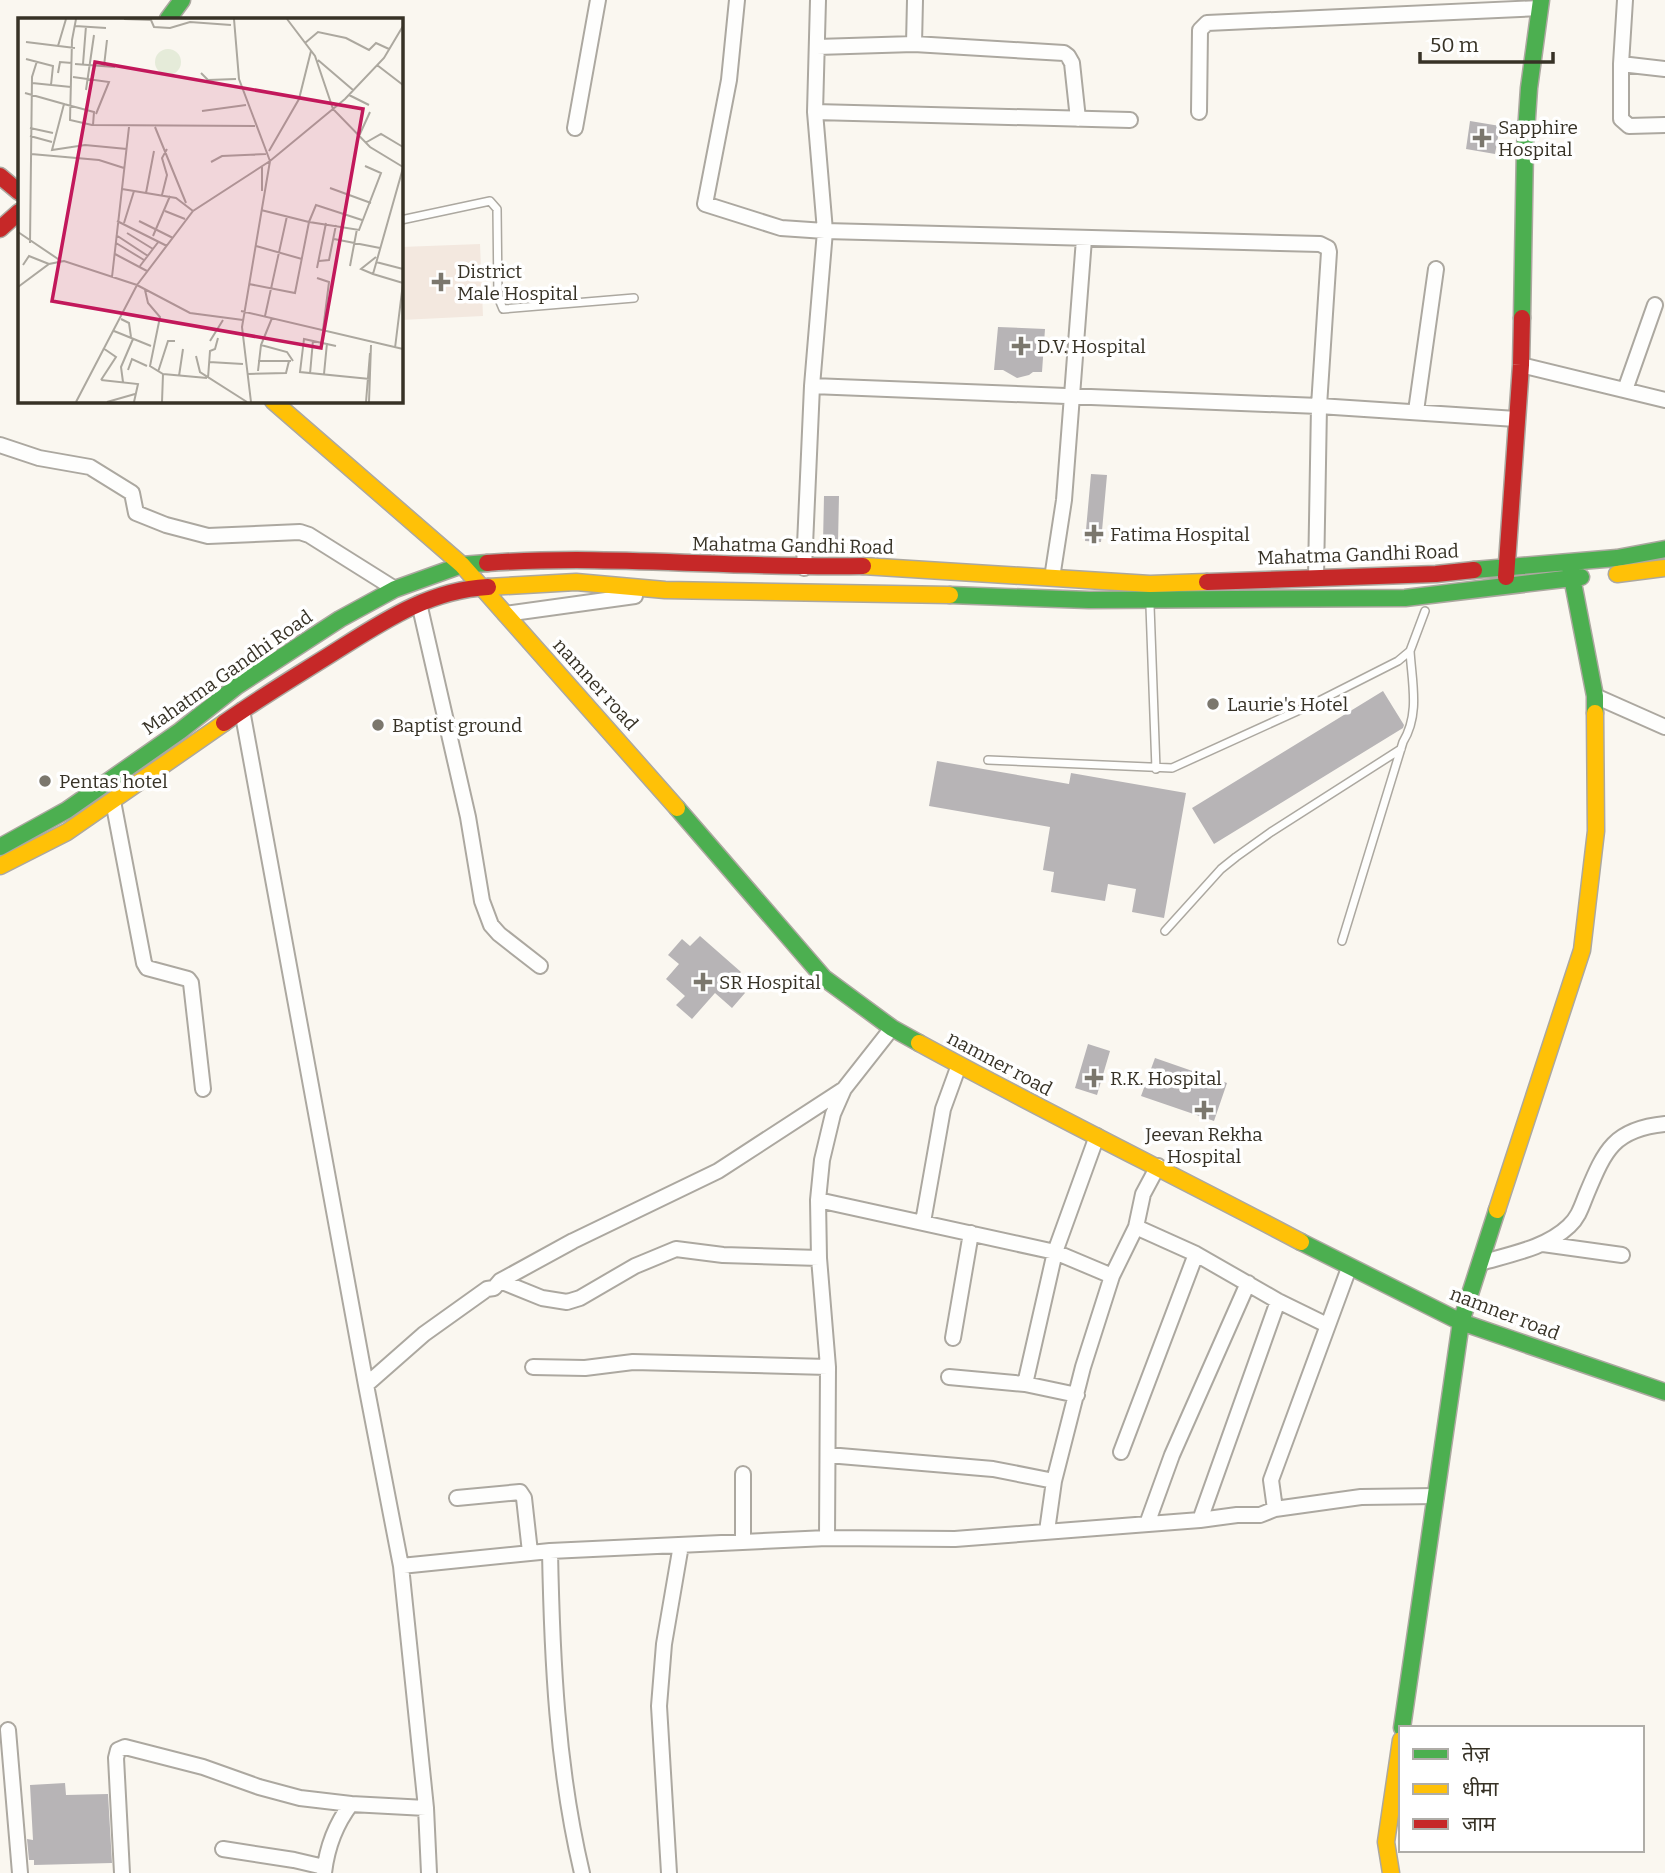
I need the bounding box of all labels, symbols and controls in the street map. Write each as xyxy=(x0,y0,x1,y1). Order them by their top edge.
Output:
inset map xyxy=(18,18,402,402)
scale bar xyxy=(1420,21,1553,65)
text: 50 m xyxy=(1430,32,1479,58)
place label: Sapphire Hospital xyxy=(1498,116,1578,161)
marker: Sapphire Hospital xyxy=(1472,128,1492,148)
place label: District Male Hospital xyxy=(457,260,578,305)
marker: District Male Hospital xyxy=(431,272,451,292)
place label: D.V. Hospital xyxy=(1037,335,1146,358)
marker: D.V. Hospital xyxy=(1011,336,1031,356)
place label: Fatima Hospital xyxy=(1110,523,1250,546)
marker: Fatima Hospital xyxy=(1084,524,1104,544)
street label: Mahatma Gandhi Road xyxy=(692,532,894,559)
street label: Mahatma Gandhi Road xyxy=(1257,539,1459,570)
street label: Mahatma Gandhi Road xyxy=(138,605,317,740)
street label: namner road xyxy=(548,634,643,735)
place label: Laurie's Hotel xyxy=(1227,693,1348,716)
marker: Laurie's Hotel xyxy=(1205,696,1221,712)
place label: Baptist ground xyxy=(392,714,522,737)
marker: Baptist ground xyxy=(370,717,386,733)
place label: Pentas hotel xyxy=(59,770,168,793)
marker: Pentas hotel xyxy=(37,773,53,789)
place label: SR Hospital xyxy=(719,971,821,994)
marker: SR Hospital xyxy=(693,972,713,992)
street label: namner road xyxy=(943,1026,1056,1101)
place label: R.K. Hospital xyxy=(1110,1067,1222,1090)
marker: R.K. Hospital xyxy=(1084,1068,1104,1088)
marker: Jeevan Rekha Hospital xyxy=(1194,1100,1214,1120)
place label: Jeevan Rekha Hospital xyxy=(1144,1123,1263,1168)
street label: namner road xyxy=(1447,1282,1563,1345)
legend xyxy=(1399,1726,1644,1852)
text: तेज़ xyxy=(1462,1741,1490,1767)
text: धीमा xyxy=(1462,1776,1499,1802)
text: जाम xyxy=(1462,1811,1496,1837)

